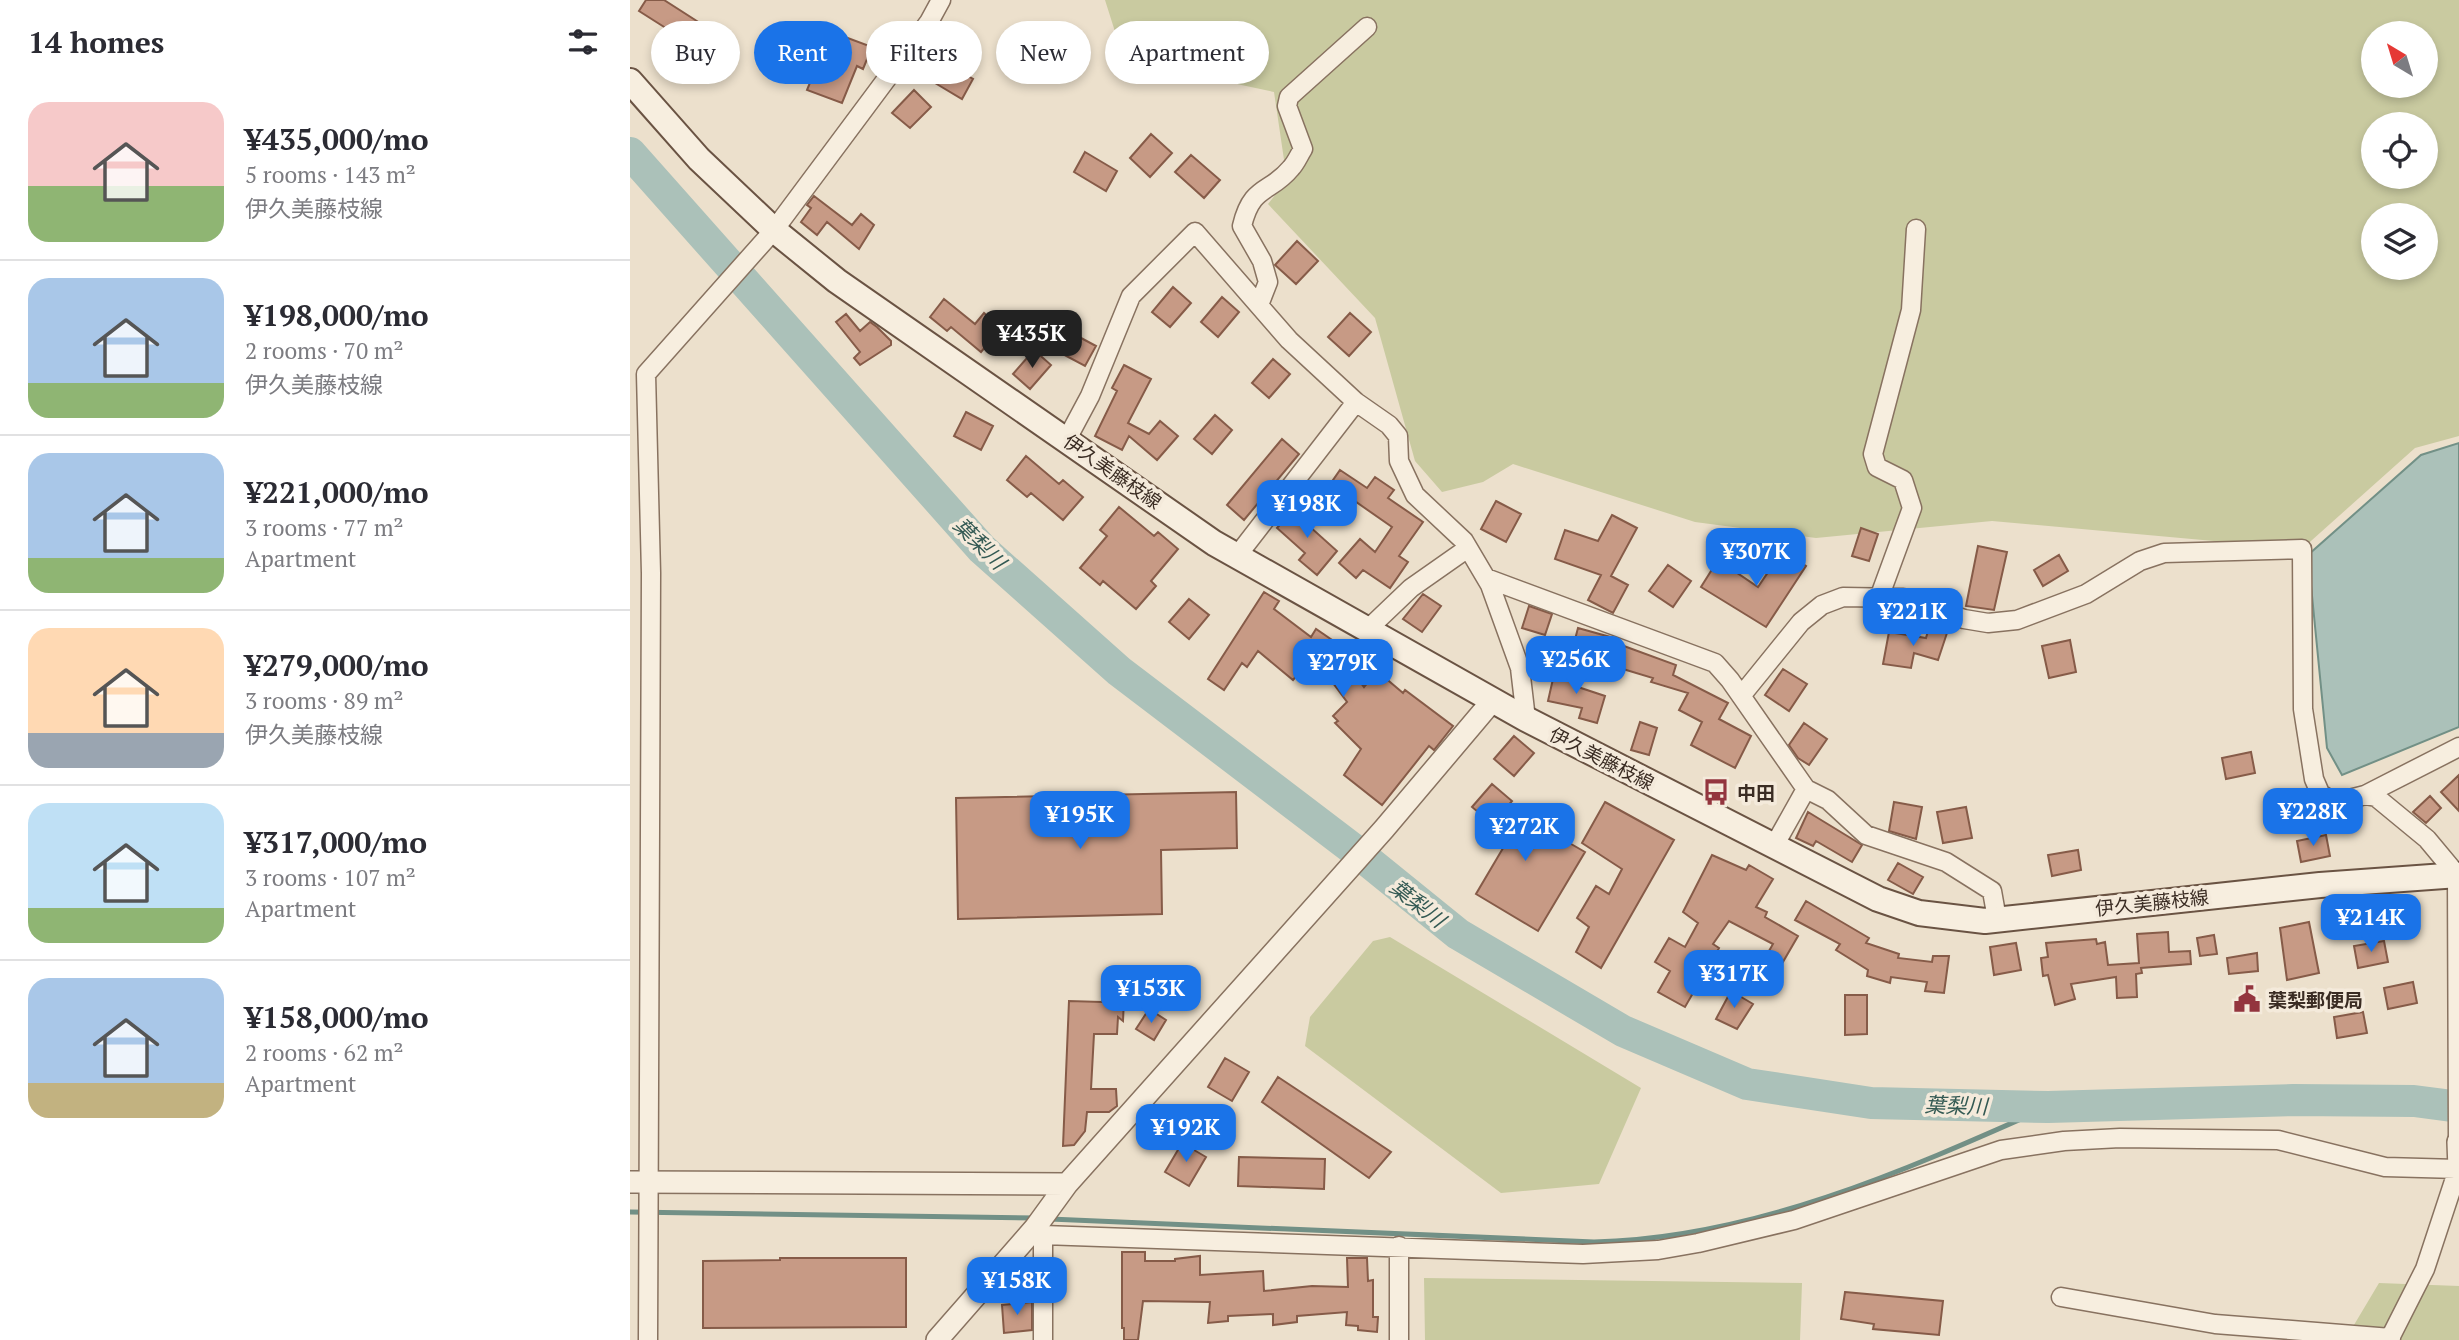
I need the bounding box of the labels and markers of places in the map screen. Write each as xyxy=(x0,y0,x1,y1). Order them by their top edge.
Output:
pin: ¥435K xyxy=(983,310,1081,370)
pin: ¥198K xyxy=(1258,480,1356,540)
pin: ¥307K xyxy=(1707,528,1805,588)
pin: ¥221K xyxy=(1864,588,1962,648)
pin: ¥256K xyxy=(1527,636,1625,696)
pin: ¥279K xyxy=(1294,640,1392,699)
bus stop icon: 中田 xyxy=(1701,777,1731,807)
place label: 中田 xyxy=(1737,780,1775,805)
pin: ¥228K xyxy=(2264,788,2362,848)
pin: ¥195K xyxy=(1031,792,1129,851)
pin: ¥272K xyxy=(1476,804,1574,863)
pin: ¥214K xyxy=(2322,894,2420,954)
pin: ¥317K xyxy=(1685,950,1783,1010)
pin: ¥153K xyxy=(1102,965,1200,1025)
public building icon: 葉梨郵便局 xyxy=(2232,984,2262,1014)
place label: 葉梨郵便局 xyxy=(2268,987,2363,1012)
pin: ¥192K xyxy=(1137,1104,1235,1164)
pin: ¥158K xyxy=(968,1258,1066,1317)

